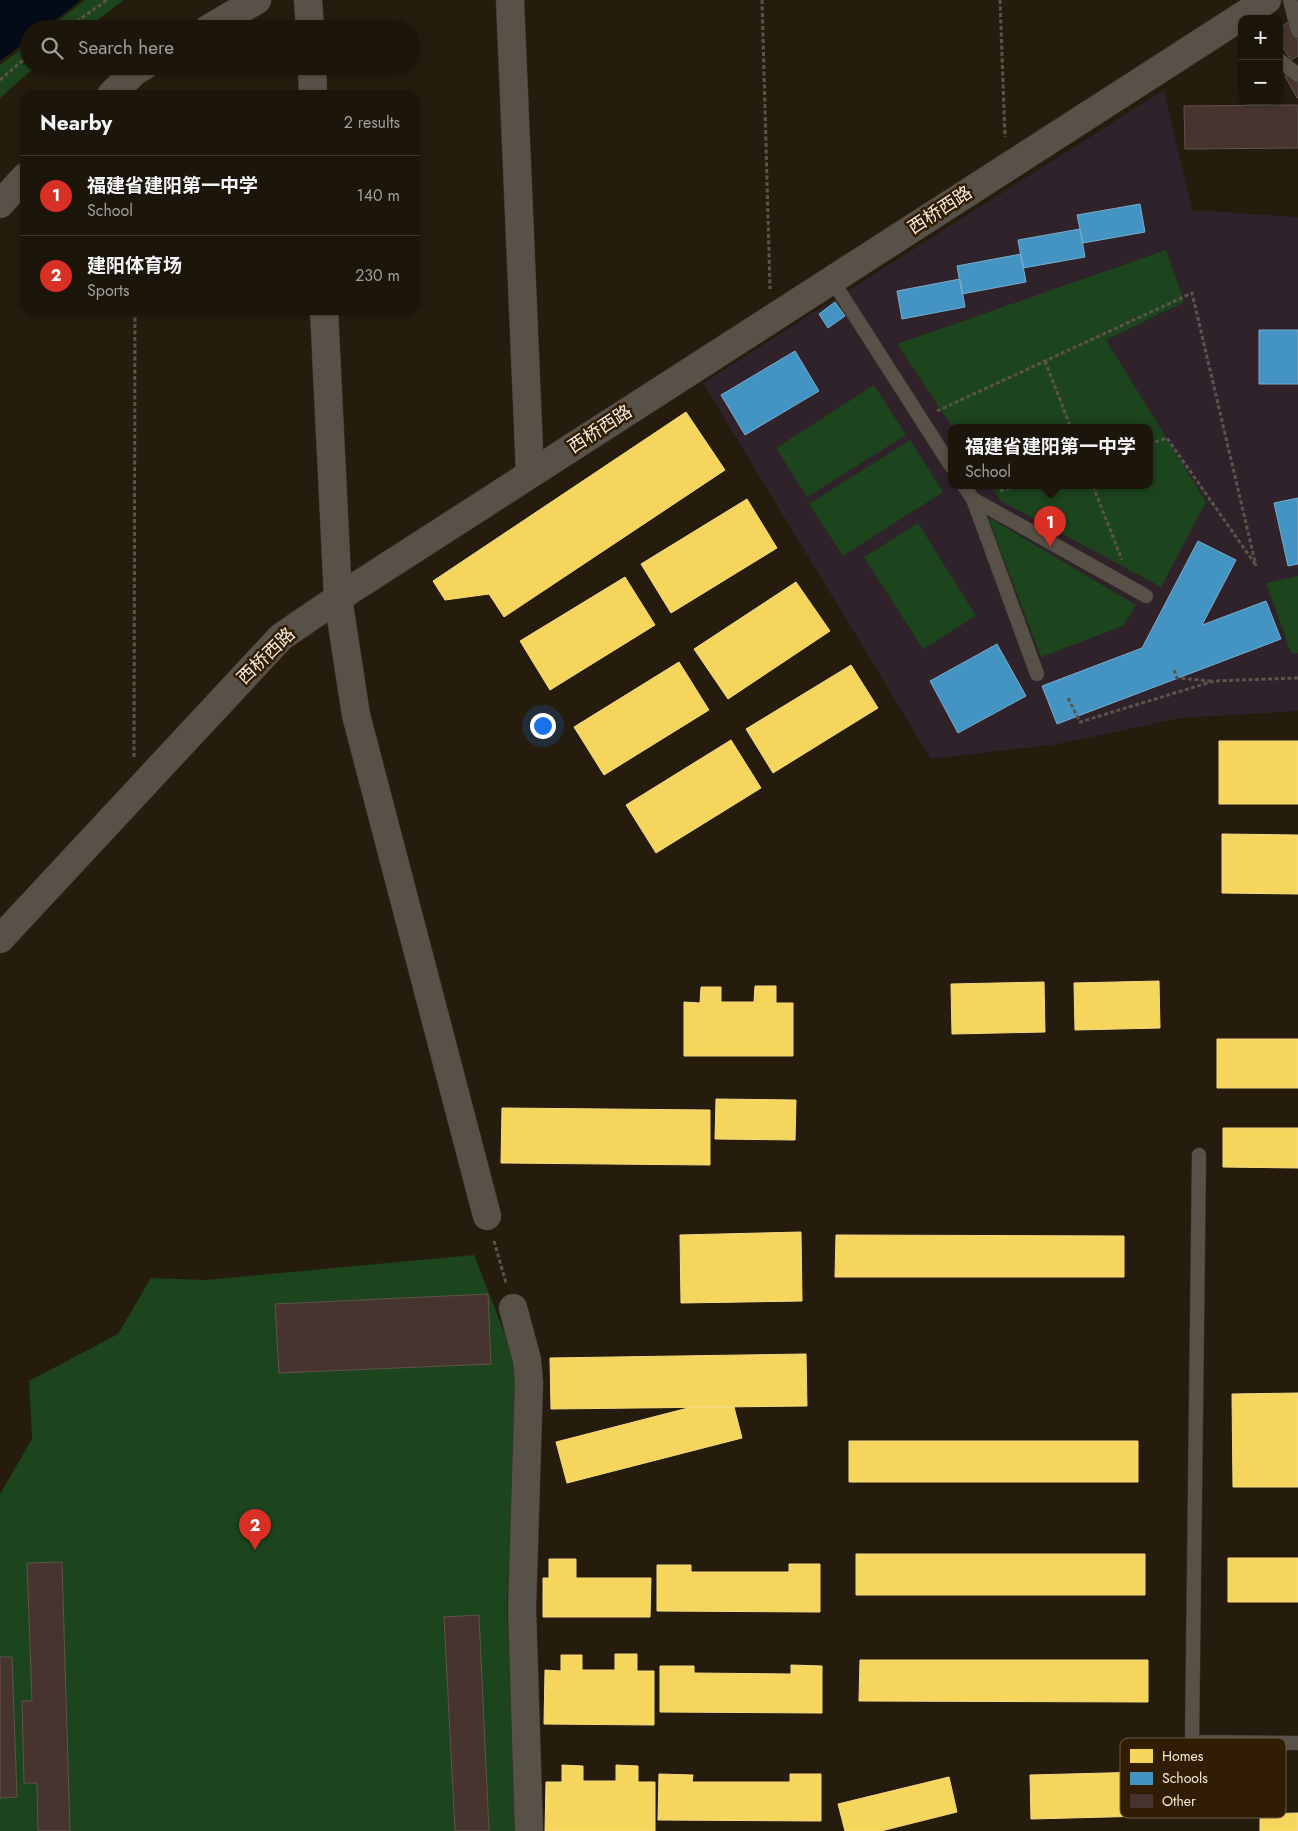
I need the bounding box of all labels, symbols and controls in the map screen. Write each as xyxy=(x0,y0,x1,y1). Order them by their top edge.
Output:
map controls xyxy=(1238,15,1283,105)
button: + xyxy=(1238,15,1283,60)
search box xyxy=(20,20,420,75)
icon: search xyxy=(38,34,66,62)
text: Search here xyxy=(78,34,174,61)
button: − xyxy=(1238,60,1283,105)
text: Nearby xyxy=(40,108,112,138)
text: 2 results xyxy=(344,111,400,134)
text: 福建省建阳第一中学 xyxy=(87,172,258,199)
street label: 西桥西路 xyxy=(903,179,977,241)
text: 1 xyxy=(52,184,60,207)
text: 140 m xyxy=(357,184,400,207)
text: School xyxy=(87,199,133,222)
text: 建阳体育场 xyxy=(87,252,182,279)
text: 2 xyxy=(51,264,61,287)
text: 230 m xyxy=(355,264,400,287)
text: Sports xyxy=(87,279,129,302)
street label: 西桥西路 xyxy=(563,398,637,460)
popup xyxy=(948,424,1153,489)
text: 福建省建阳第一中学 xyxy=(965,433,1136,460)
text: School xyxy=(965,460,1011,483)
pin: 1 xyxy=(1034,506,1066,547)
street label: 西桥西路 xyxy=(231,622,301,690)
your location xyxy=(530,713,556,739)
pin: 2 xyxy=(239,1509,271,1550)
legend xyxy=(1120,1738,1286,1818)
text: Homes xyxy=(1162,1746,1204,1766)
text: Schools xyxy=(1162,1768,1208,1788)
text: Other xyxy=(1162,1791,1196,1811)

